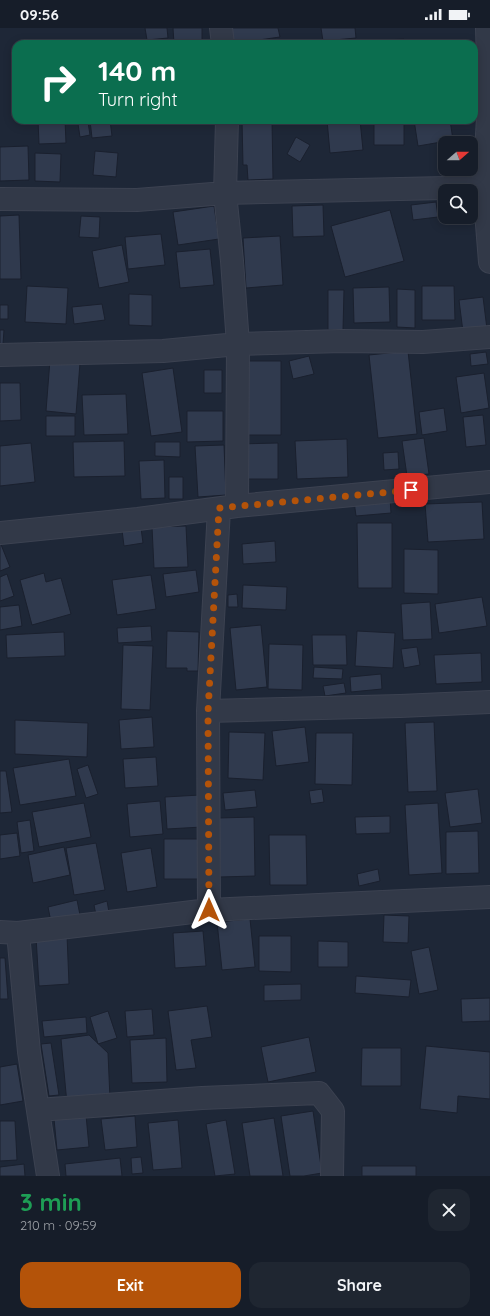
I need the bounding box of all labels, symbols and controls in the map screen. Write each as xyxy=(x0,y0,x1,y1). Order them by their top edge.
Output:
text: 09:56 xyxy=(20,5,59,24)
text: 140 m xyxy=(98,53,176,88)
icon: right xyxy=(32,56,84,108)
text: Turn right xyxy=(98,88,178,111)
north arrow xyxy=(438,136,478,176)
map controls xyxy=(438,136,478,224)
button: search xyxy=(438,184,478,224)
pin xyxy=(394,473,428,507)
icon: arrive xyxy=(400,479,422,501)
position arrow xyxy=(188,889,230,931)
text: 3 min xyxy=(20,1187,82,1217)
button: close xyxy=(428,1189,470,1231)
text: 210 m · 09:59 xyxy=(20,1217,97,1233)
button: Exit xyxy=(20,1262,241,1308)
button: Share xyxy=(249,1262,470,1308)

